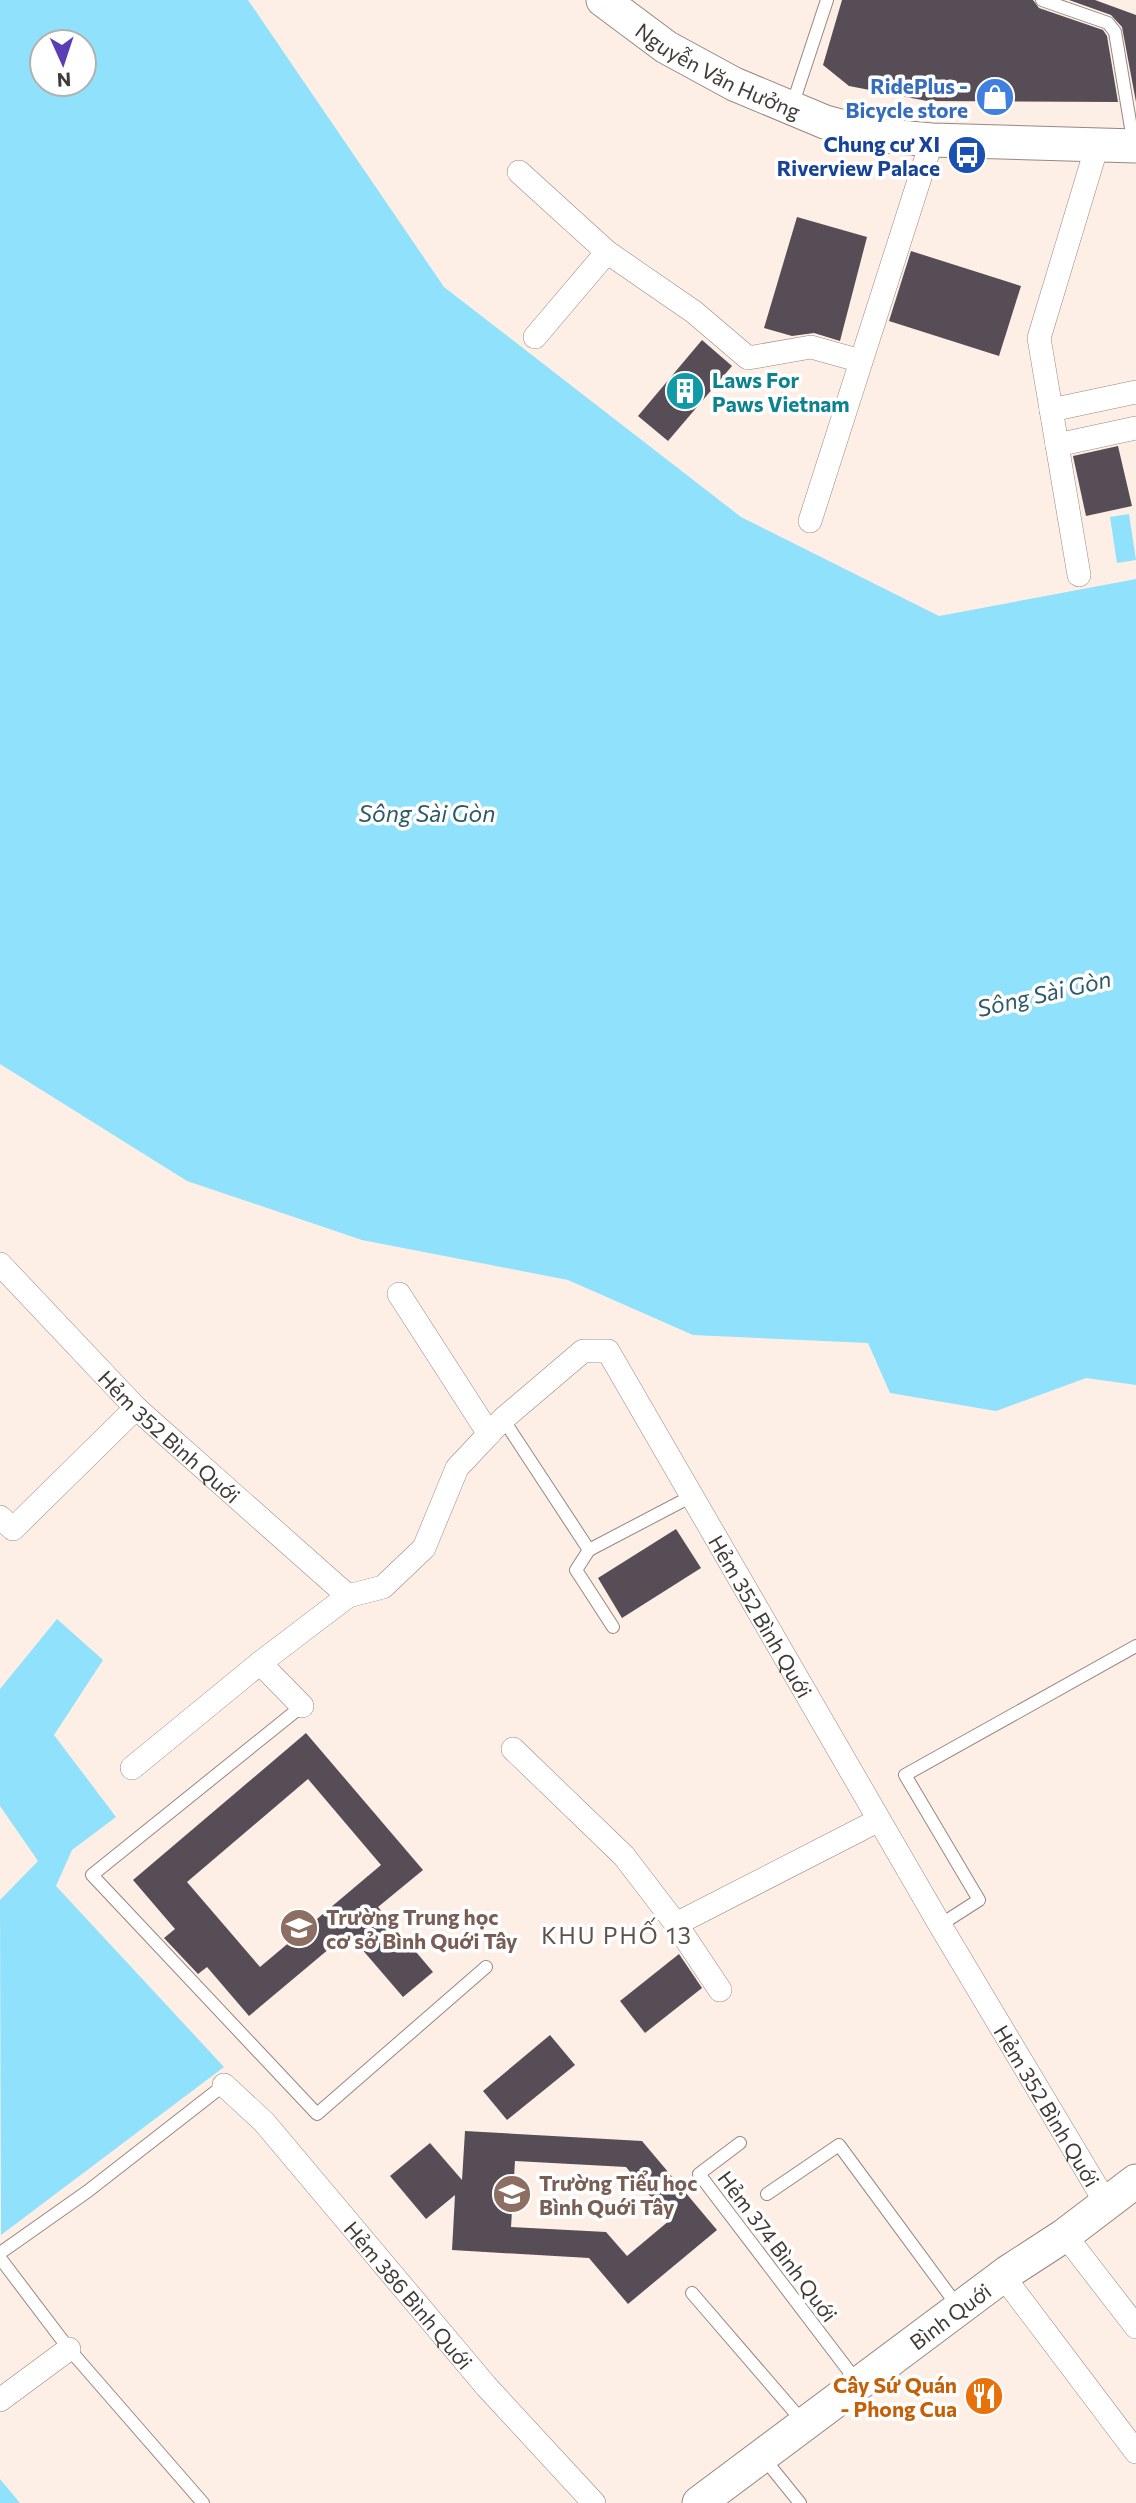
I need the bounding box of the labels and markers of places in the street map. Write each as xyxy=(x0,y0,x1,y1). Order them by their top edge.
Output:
place label: RidePlus - Bicycle store xyxy=(846,73,968,122)
shop icon: RidePlus - Bicycle store xyxy=(974,76,1016,118)
place label: Chung cư XI Riverview Palace xyxy=(777,131,940,180)
bus stop icon: Chung cư XI Riverview Palace xyxy=(946,134,988,176)
place label: Laws For Paws Vietnam xyxy=(712,367,850,416)
building icon: Laws For Paws Vietnam xyxy=(664,370,706,412)
place label: Trường Trung học cơ sở Bình Quới Tây xyxy=(326,1904,518,1953)
school or university icon: Trường Trung học cơ sở Bình Quới Tây xyxy=(278,1907,320,1949)
place label: Trường Tiểu học Bình Quới Tây xyxy=(539,2170,697,2219)
school or university icon: Trường Tiểu học Bình Quới Tây xyxy=(491,2173,533,2215)
place label: Cây Sứ Quán - Phong Cua xyxy=(833,2372,957,2421)
restaurant icon: Cây Sứ Quán - Phong Cua xyxy=(963,2375,1005,2417)

